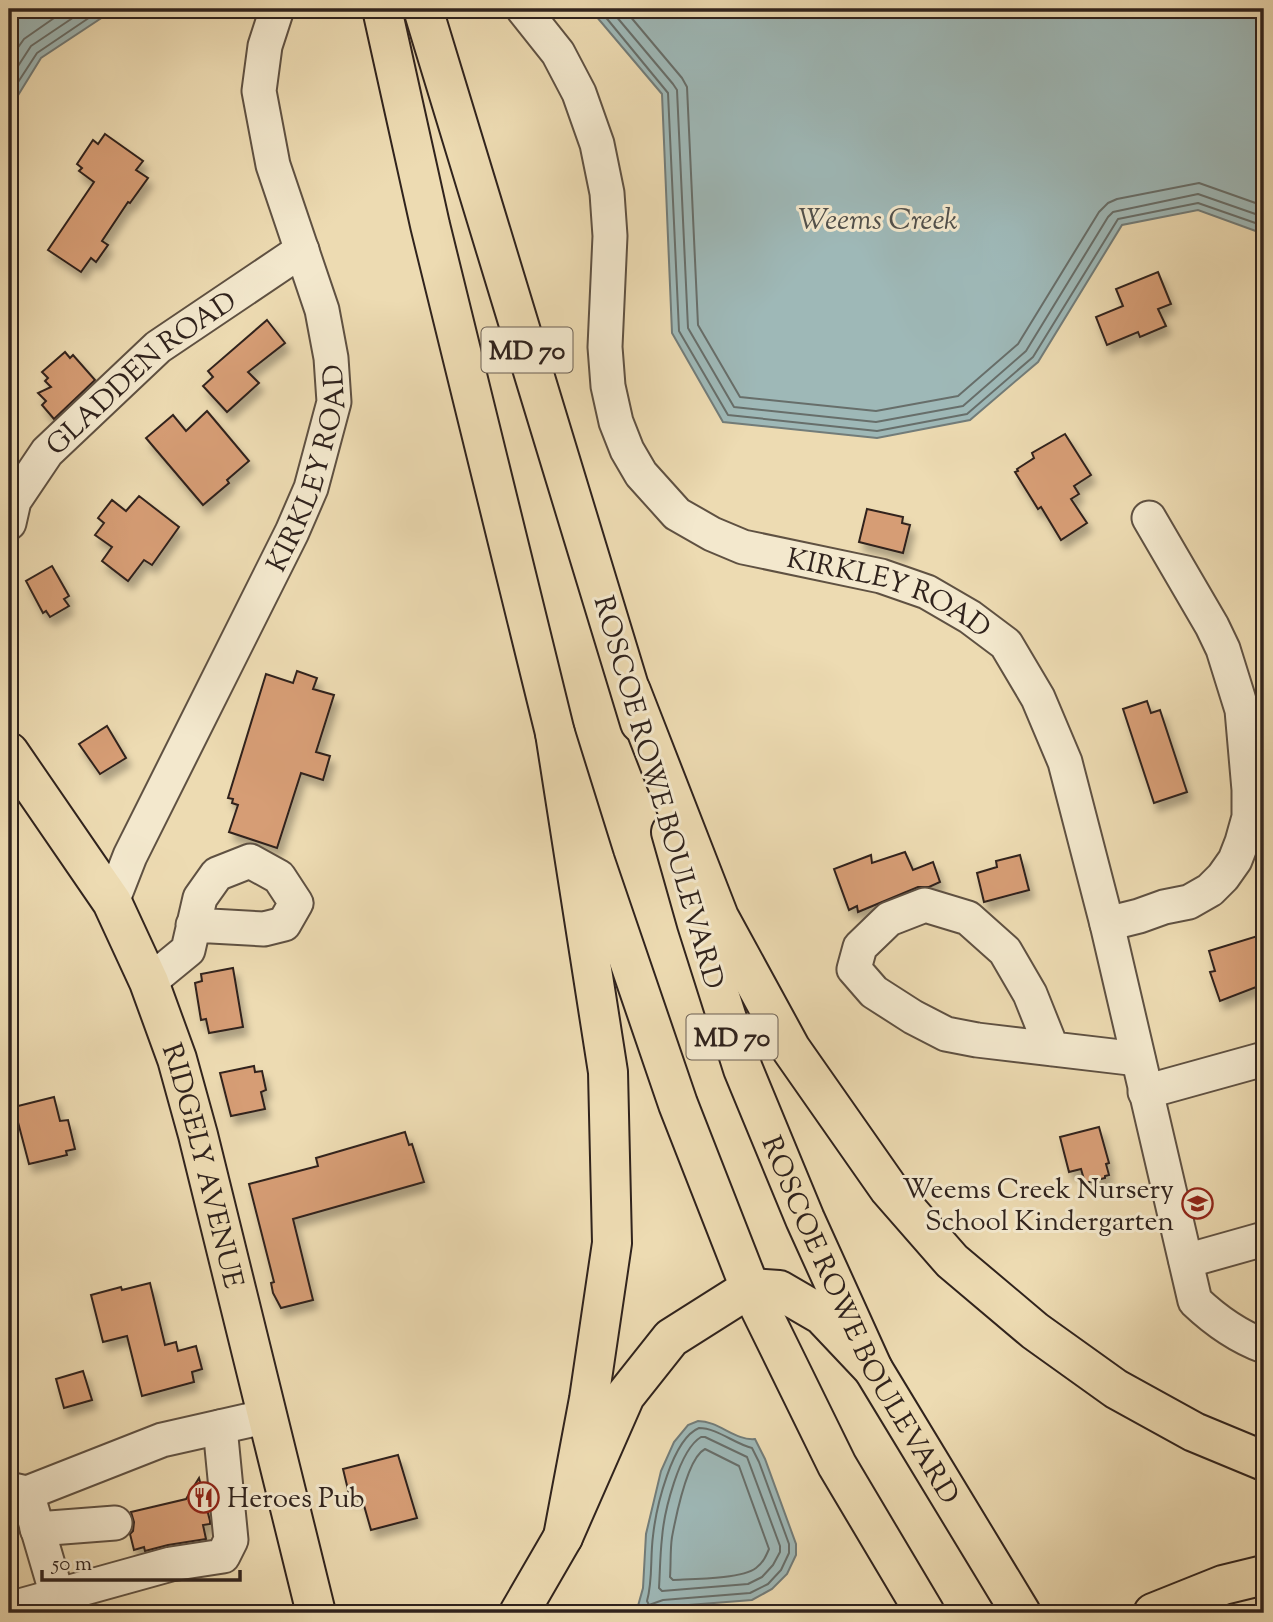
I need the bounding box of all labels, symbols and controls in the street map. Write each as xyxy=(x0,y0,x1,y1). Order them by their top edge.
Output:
water label: Weems Creek xyxy=(798,200,958,243)
street label: GLADDEN ROAD xyxy=(38,283,246,466)
road number: MD 70 xyxy=(482,328,572,372)
street label: KIRKLEY ROAD xyxy=(258,363,357,580)
street label: KIRKLEY ROAD xyxy=(783,540,998,649)
street label: ROSCOE ROWE BOULEVARD xyxy=(582,591,733,994)
road number: MD 70 xyxy=(686,1014,778,1060)
street label: RIDGELY AVENUE xyxy=(150,1038,252,1293)
street label: ROSCOE ROWE BOULEVARD xyxy=(750,1130,967,1513)
place label: Weems Creek Nursery School Kindergarten xyxy=(902,1171,1174,1243)
school or university icon: Weems Creek Nursery School Kindergarten xyxy=(1180,1187,1214,1221)
restaurant icon: Heroes Pub xyxy=(187,1480,221,1514)
place label: Heroes Pub xyxy=(227,1480,365,1520)
scale bar xyxy=(42,1538,240,1582)
text: 50 m xyxy=(51,1550,92,1580)

